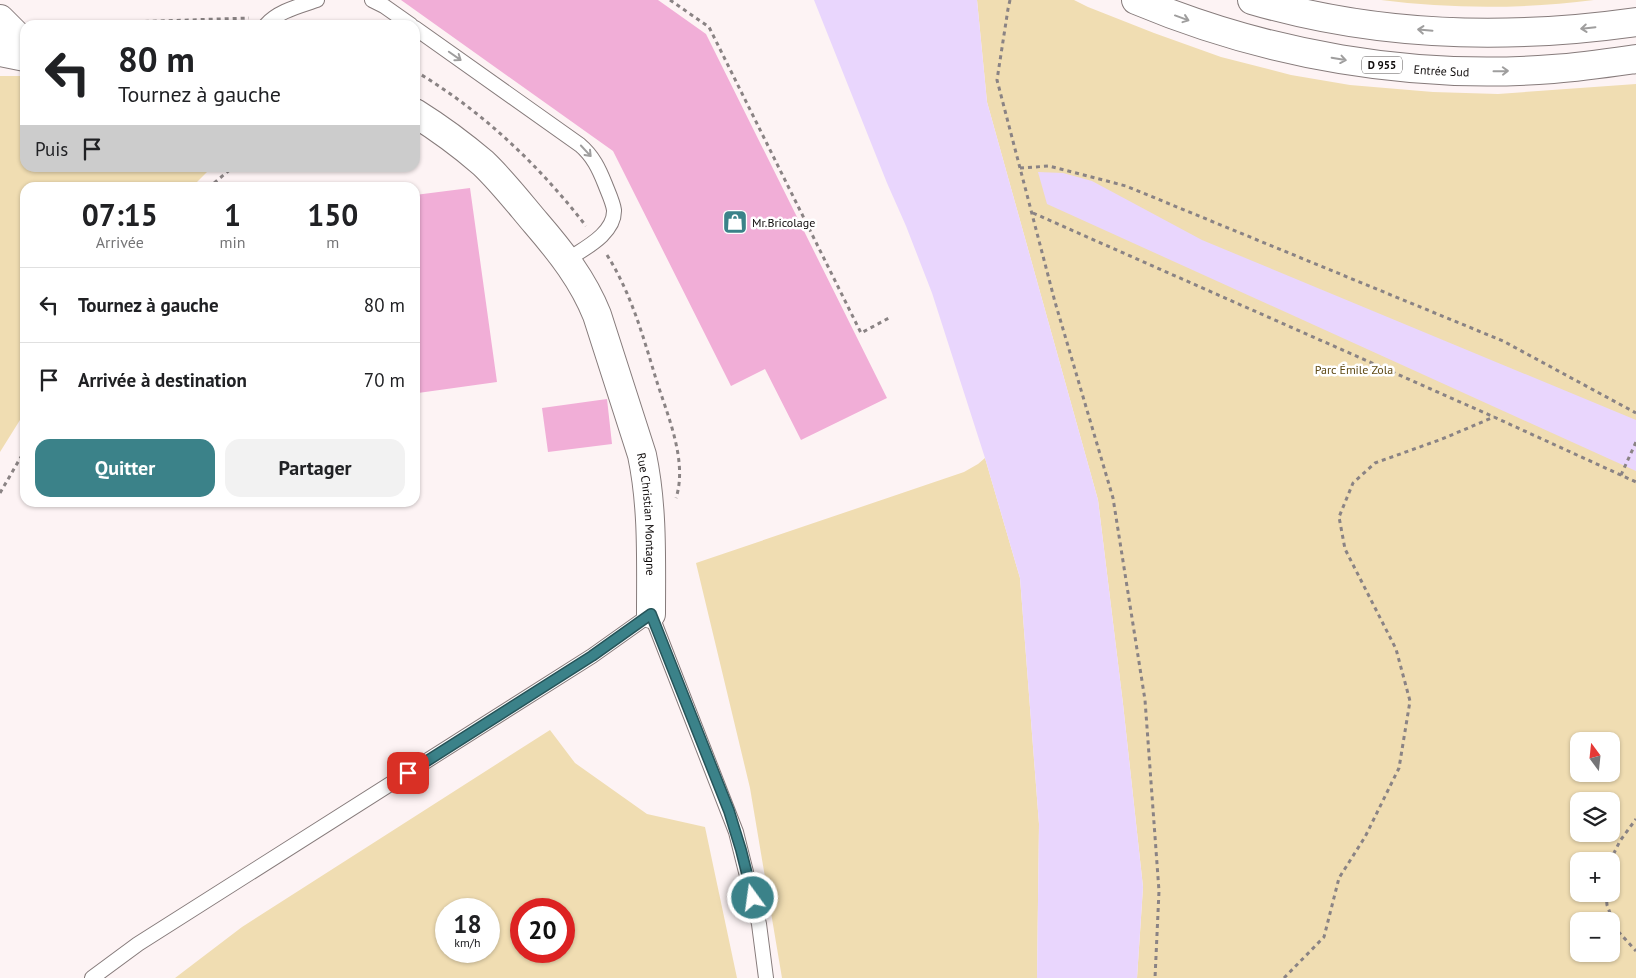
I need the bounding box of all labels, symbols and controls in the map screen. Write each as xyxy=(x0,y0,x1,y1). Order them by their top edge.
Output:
one-way arrow xyxy=(1174,14,1189,23)
one-way arrow xyxy=(1580,23,1596,33)
one-way arrow xyxy=(1418,26,1434,35)
text: 80 m xyxy=(118,36,195,82)
icon: left xyxy=(35,40,100,105)
one-way arrow xyxy=(448,51,462,61)
one-way arrow xyxy=(1330,54,1346,64)
road number: D 955 xyxy=(1362,56,1402,74)
street label: Entrée Sud xyxy=(1413,61,1470,79)
one-way arrow xyxy=(1492,66,1508,76)
text: Tournez à gauche xyxy=(118,80,281,108)
icon: arrive xyxy=(78,135,106,163)
text: Puis xyxy=(35,137,68,161)
one-way arrow xyxy=(580,145,592,158)
text: 07:15 xyxy=(82,195,158,234)
text: 1 xyxy=(224,195,241,234)
text: 150 xyxy=(307,195,358,234)
shop icon: Mr.Bricolage xyxy=(722,209,748,235)
place label: Mr.Bricolage xyxy=(752,215,815,230)
text: Arrivée xyxy=(96,232,144,252)
text: min xyxy=(220,232,246,252)
text: m xyxy=(326,232,339,252)
icon: left xyxy=(35,291,63,319)
text: Tournez à gauche xyxy=(78,293,219,317)
text: 80 m xyxy=(364,293,405,317)
park label: Parc Émile Zola xyxy=(1315,362,1393,377)
icon: arrive xyxy=(35,366,63,394)
text: Arrivée à destination xyxy=(78,368,247,392)
text: 70 m xyxy=(364,368,405,392)
button: Quitter xyxy=(35,439,215,497)
button: Partager xyxy=(225,439,405,497)
street label: Rue Christian Montagne xyxy=(634,451,659,576)
north arrow xyxy=(1570,732,1620,782)
map controls xyxy=(1570,732,1620,962)
pin xyxy=(387,752,429,794)
icon: arrive xyxy=(394,759,422,787)
button: layers xyxy=(1570,792,1620,842)
button: + xyxy=(1570,852,1620,902)
position arrow xyxy=(726,871,778,923)
speed limit sign: 20 xyxy=(510,898,575,963)
text: 18 xyxy=(453,908,482,940)
button: − xyxy=(1570,912,1620,962)
text: km/h xyxy=(454,935,481,950)

